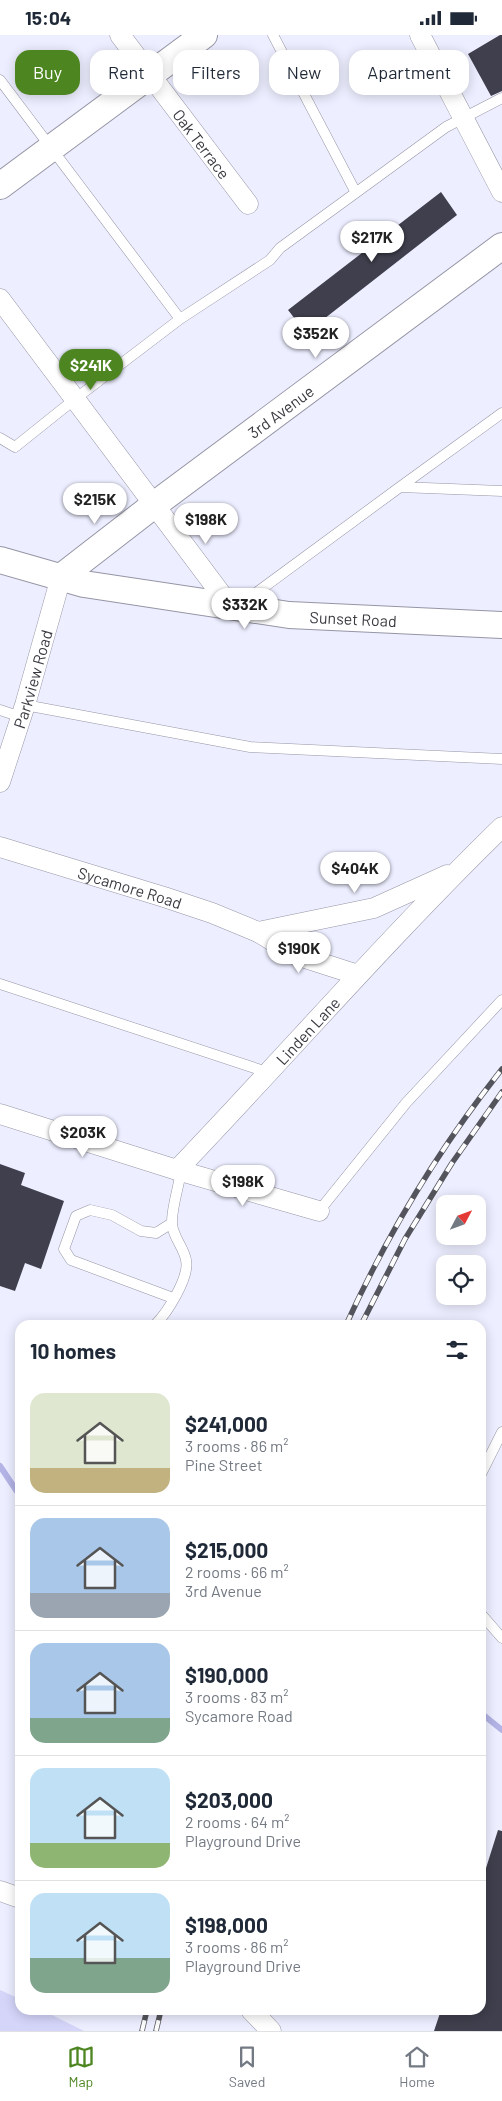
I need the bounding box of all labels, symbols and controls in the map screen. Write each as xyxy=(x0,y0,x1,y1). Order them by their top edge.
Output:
text: 15:04 xyxy=(25,6,71,29)
chip: Buy xyxy=(15,50,80,95)
chip: Rent xyxy=(90,50,163,95)
chip: Filters xyxy=(173,50,259,95)
chip: New xyxy=(269,50,339,95)
chip: Apartment xyxy=(349,50,469,95)
street label: Oak Terrace xyxy=(170,105,235,182)
pin: $217K xyxy=(337,221,407,263)
text: $217K xyxy=(351,227,393,246)
pin: $352K xyxy=(281,317,351,359)
text: $352K xyxy=(293,323,339,342)
pin: $241K xyxy=(56,349,126,391)
text: $241K xyxy=(70,355,112,374)
street label: 3rd Avenue xyxy=(244,380,317,442)
pin: $215K xyxy=(60,483,130,525)
text: $215K xyxy=(74,489,116,508)
pin: $198K xyxy=(171,503,241,545)
text: $198K xyxy=(185,509,227,528)
pin: $332K xyxy=(210,587,280,630)
text: $332K xyxy=(222,594,268,613)
street label: Sunset Road xyxy=(309,606,397,630)
street label: Parkview Road xyxy=(9,627,55,731)
pin: $404K xyxy=(320,851,390,894)
text: $404K xyxy=(331,858,379,877)
street label: Sycamore Road xyxy=(76,862,184,912)
pin: $190K xyxy=(264,931,334,974)
text: $190K xyxy=(278,938,320,957)
street label: Linden Lane xyxy=(271,993,343,1068)
pin: $203K xyxy=(48,1115,118,1158)
text: $203K xyxy=(60,1122,106,1141)
pin: $198K xyxy=(208,1165,278,1207)
text: $198K xyxy=(222,1171,264,1190)
north arrow xyxy=(436,1195,486,1245)
map controls xyxy=(436,1195,486,1305)
button: locate xyxy=(436,1255,486,1305)
icon: filters xyxy=(443,1336,471,1364)
text: 10 homes xyxy=(30,1338,116,1363)
text: $241,000 xyxy=(185,1411,268,1436)
icon: home xyxy=(70,1413,130,1473)
text: 3 rooms · 86 m² xyxy=(185,1436,289,1455)
text: Pine Street xyxy=(185,1455,262,1474)
text: $215,000 xyxy=(185,1537,268,1562)
icon: home xyxy=(70,1538,130,1598)
text: 2 rooms · 66 m² xyxy=(185,1562,289,1581)
text: 3rd Avenue xyxy=(185,1581,262,1600)
text: $190,000 xyxy=(185,1662,269,1687)
icon: home xyxy=(70,1663,130,1723)
text: 3 rooms · 83 m² xyxy=(185,1687,289,1706)
text: Sycamore Road xyxy=(185,1706,293,1725)
text: $203,000 xyxy=(185,1787,273,1812)
icon: home xyxy=(70,1788,130,1848)
text: 2 rooms · 64 m² xyxy=(185,1812,289,1831)
text: Playground Drive xyxy=(185,1831,301,1850)
text: $198,000 xyxy=(185,1912,268,1937)
icon: home xyxy=(70,1913,130,1973)
text: 3 rooms · 86 m² xyxy=(185,1937,289,1956)
text: Playground Drive xyxy=(185,1956,301,1975)
tab: Map xyxy=(67,2043,95,2090)
tab: Saved xyxy=(229,2043,265,2090)
tab: Home xyxy=(399,2043,435,2090)

